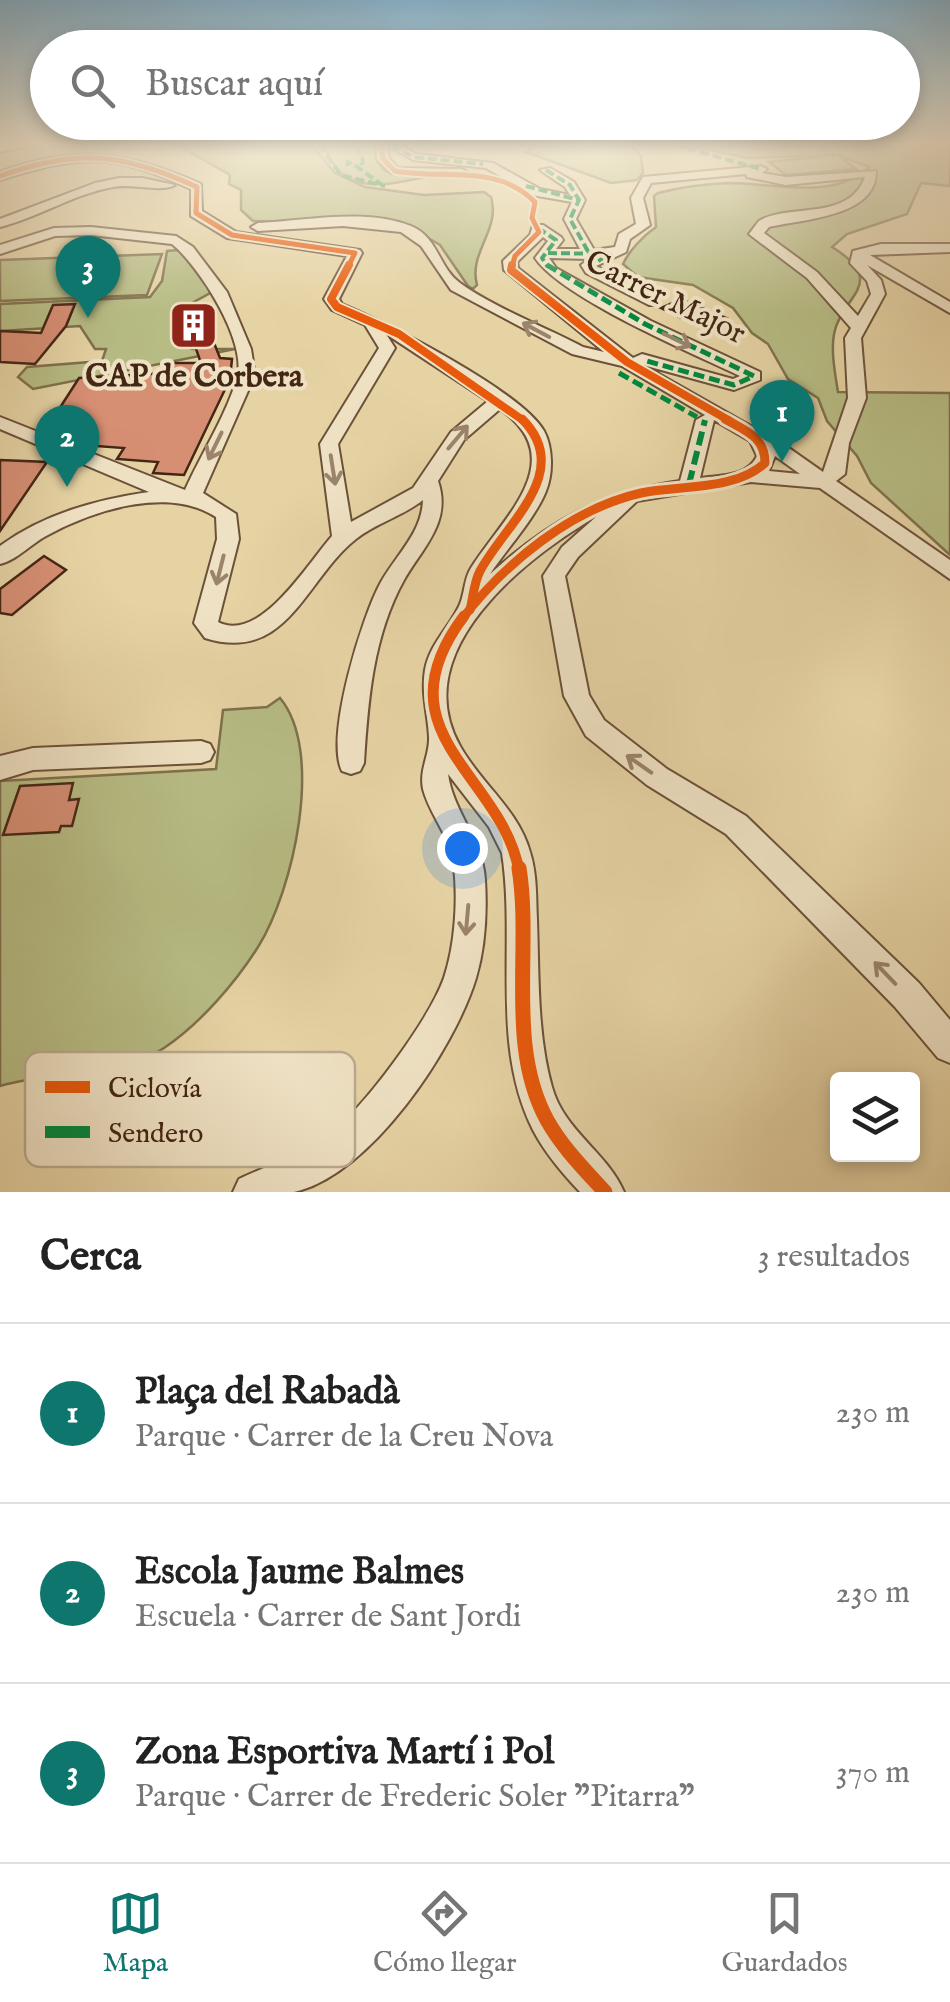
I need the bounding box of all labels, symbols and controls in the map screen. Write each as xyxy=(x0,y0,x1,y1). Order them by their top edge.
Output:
search box xyxy=(30,30,920,140)
icon: search xyxy=(65,58,120,113)
text: Buscar aquí xyxy=(145,61,323,109)
pin: 3 xyxy=(56,236,120,318)
street label: Carrer Major xyxy=(578,242,752,355)
building icon: CAP de Corbera xyxy=(168,299,220,351)
one-way arrow xyxy=(521,320,551,339)
one-way arrow xyxy=(661,331,691,350)
place label: CAP de Corbera xyxy=(85,357,304,398)
pin: 1 xyxy=(750,380,814,462)
pin: 2 xyxy=(34,404,100,487)
one-way arrow xyxy=(447,425,469,451)
one-way arrow xyxy=(204,431,223,461)
one-way arrow xyxy=(325,454,343,486)
one-way arrow xyxy=(209,554,228,586)
one-way arrow xyxy=(626,754,653,775)
your location xyxy=(437,823,488,874)
one-way arrow xyxy=(457,903,476,935)
one-way arrow xyxy=(873,962,897,986)
legend xyxy=(25,1052,355,1167)
text: Ciclovía xyxy=(108,1072,203,1107)
map controls xyxy=(830,1072,920,1162)
button: layers xyxy=(830,1072,920,1162)
text: Sendero xyxy=(108,1117,203,1152)
text: Cerca xyxy=(40,1231,141,1284)
text: 3 resultados xyxy=(758,1237,910,1278)
text: Plaça del Rabadà xyxy=(135,1369,400,1417)
text: 1 xyxy=(67,1393,78,1434)
text: 230 m xyxy=(836,1393,910,1434)
text: Parque · Carrer de la Creu Nova xyxy=(135,1417,553,1458)
text: Escola Jaume Balmes xyxy=(135,1549,464,1597)
text: 2 xyxy=(65,1573,80,1614)
text: 230 m xyxy=(836,1573,910,1614)
text: Escuela · Carrer de Sant Jordi xyxy=(135,1597,521,1638)
text: Zona Esportiva Martí i Pol xyxy=(135,1729,554,1777)
text: 3 xyxy=(67,1753,78,1794)
text: 370 m xyxy=(836,1753,910,1794)
text: Parque · Carrer de Frederic Soler "Pitarra" xyxy=(135,1777,695,1818)
tab: Mapa xyxy=(102,1886,168,1981)
tab: Cómo llegar xyxy=(373,1886,517,1981)
tab: Guardados xyxy=(721,1886,848,1981)

